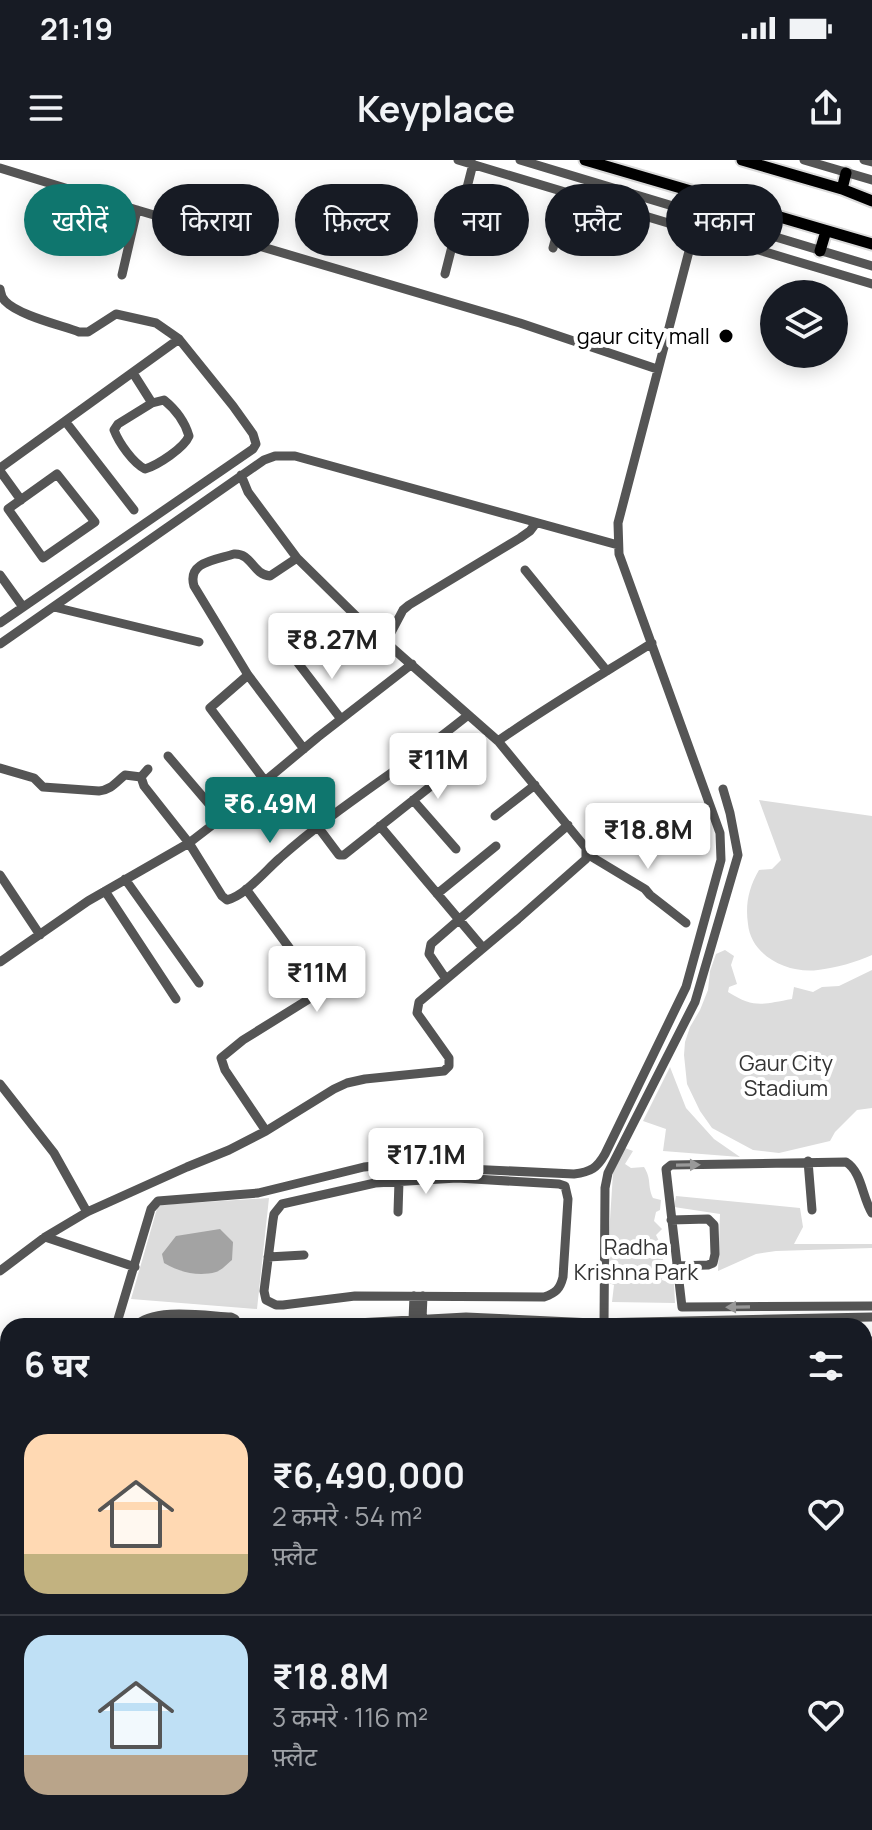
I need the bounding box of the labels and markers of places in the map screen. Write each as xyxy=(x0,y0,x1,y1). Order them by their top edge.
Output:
place label: gaur city mall xyxy=(577,321,710,351)
marker: gaur city mall xyxy=(717,327,735,345)
pin: ₹8.27M xyxy=(267,613,397,681)
pin: ₹11M xyxy=(391,733,485,801)
pin: ₹6.49M xyxy=(205,777,335,845)
pin: ₹18.8M xyxy=(583,803,713,871)
pin: ₹11M xyxy=(270,946,364,1014)
pin: ₹17.1M xyxy=(361,1128,491,1196)

